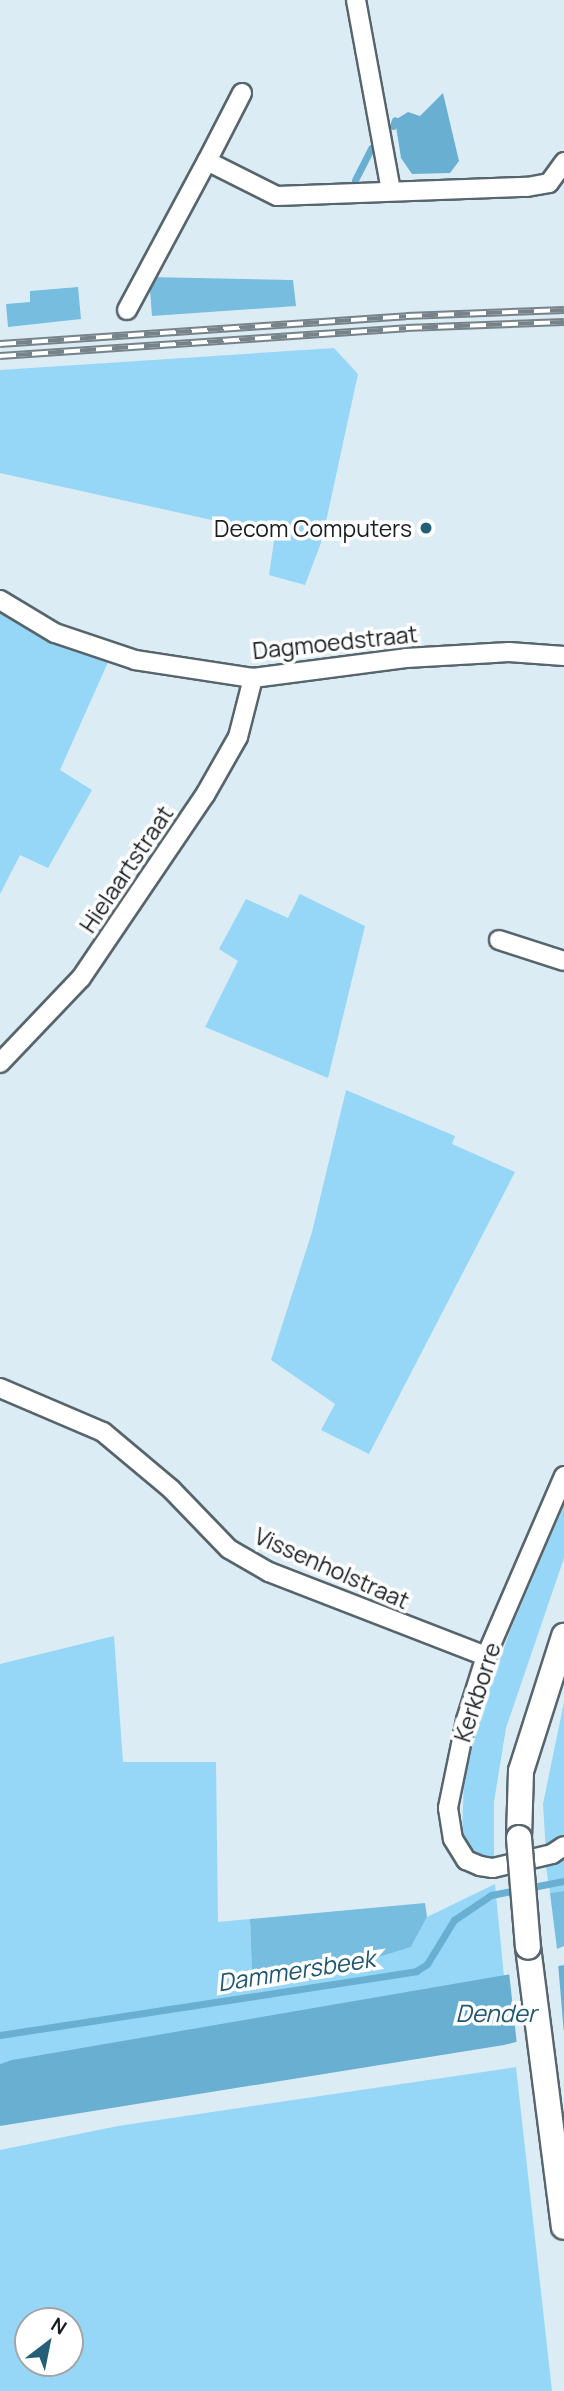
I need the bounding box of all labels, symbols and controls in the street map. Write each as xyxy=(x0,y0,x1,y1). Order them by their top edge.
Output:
place label: Decom Computers xyxy=(214,514,412,542)
marker: Decom Computers xyxy=(418,520,434,536)
street label: Dagmoedstraat xyxy=(251,620,419,664)
street label: Hielaartstraat xyxy=(73,800,179,938)
street label: Vissenholstraat xyxy=(250,1522,414,1614)
street label: Kerkborre xyxy=(448,1639,506,1745)
water label: Dammersbeek xyxy=(215,1943,377,1997)
water label: Dender xyxy=(456,1999,536,2027)
north arrow xyxy=(14,2307,84,2377)
text: N xyxy=(46,2311,72,2341)

